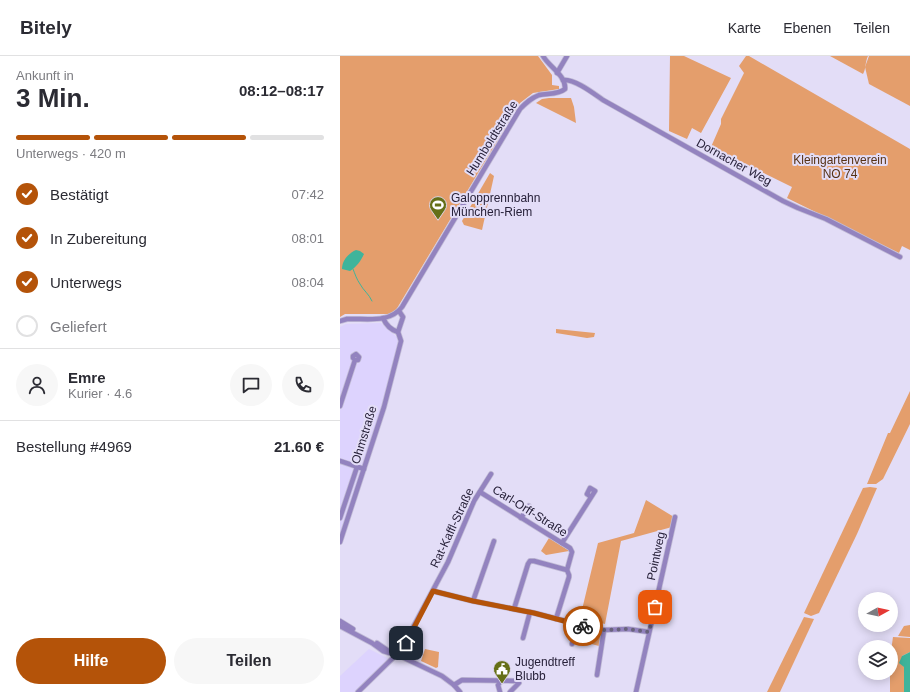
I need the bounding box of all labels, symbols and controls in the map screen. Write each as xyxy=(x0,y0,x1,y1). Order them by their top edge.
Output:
text: Bitely xyxy=(20,17,72,38)
text: Karte xyxy=(728,20,761,36)
text: Ebenen xyxy=(783,20,831,36)
text: Teilen xyxy=(853,20,890,36)
text: Ankunft in xyxy=(16,68,74,83)
text: 08:12–08:17 xyxy=(239,82,324,99)
text: 3 Min. xyxy=(16,83,90,113)
street label: Humboldtstraße xyxy=(463,98,521,178)
street label: Dornacher Weg xyxy=(694,136,774,188)
text: Unterwegs · 420 m xyxy=(16,146,126,161)
park label: Kleingartenverein NO 74 xyxy=(793,153,887,181)
icon: check xyxy=(16,183,38,205)
text: Bestätigt xyxy=(50,186,108,203)
text: 07:42 xyxy=(291,187,324,202)
place label: Galopprennbahn München-Riem xyxy=(451,191,540,219)
sports icon: Galopprennbahn München-Riem xyxy=(428,195,448,220)
icon: check xyxy=(16,227,38,249)
text: In Zubereitung xyxy=(50,230,147,247)
text: 08:01 xyxy=(291,231,324,246)
icon: check xyxy=(16,271,38,293)
text: Unterwegs xyxy=(50,274,122,291)
text: 08:04 xyxy=(291,275,324,290)
text: Geliefert xyxy=(50,318,107,335)
button: person xyxy=(16,364,58,406)
button: chat xyxy=(230,364,272,406)
button: phone xyxy=(282,364,324,406)
text: Emre xyxy=(68,369,106,386)
text: Kurier · 4.6 xyxy=(68,386,132,401)
street label: Ohmstraße xyxy=(349,404,380,466)
text: Bestellung #4969 xyxy=(16,438,132,455)
text: 21.60 € xyxy=(274,438,324,455)
street label: Carl-Orff-Straße xyxy=(490,482,570,540)
street label: Rat-Kaffl-Straße xyxy=(427,486,477,570)
street label: Pointweg xyxy=(644,530,668,582)
pin xyxy=(638,590,672,624)
north arrow xyxy=(858,592,898,632)
map controls xyxy=(858,592,898,680)
icon: bag xyxy=(644,596,666,618)
courier xyxy=(563,606,603,646)
icon: bike xyxy=(572,615,594,637)
pin xyxy=(389,626,423,660)
icon: home xyxy=(395,632,417,654)
button: Hilfe xyxy=(16,638,166,684)
button: Teilen xyxy=(174,638,324,684)
button: layers xyxy=(858,640,898,680)
place label: Jugendtreff Blubb xyxy=(515,655,575,683)
public building icon: Jugendtreff Blubb xyxy=(492,659,512,684)

